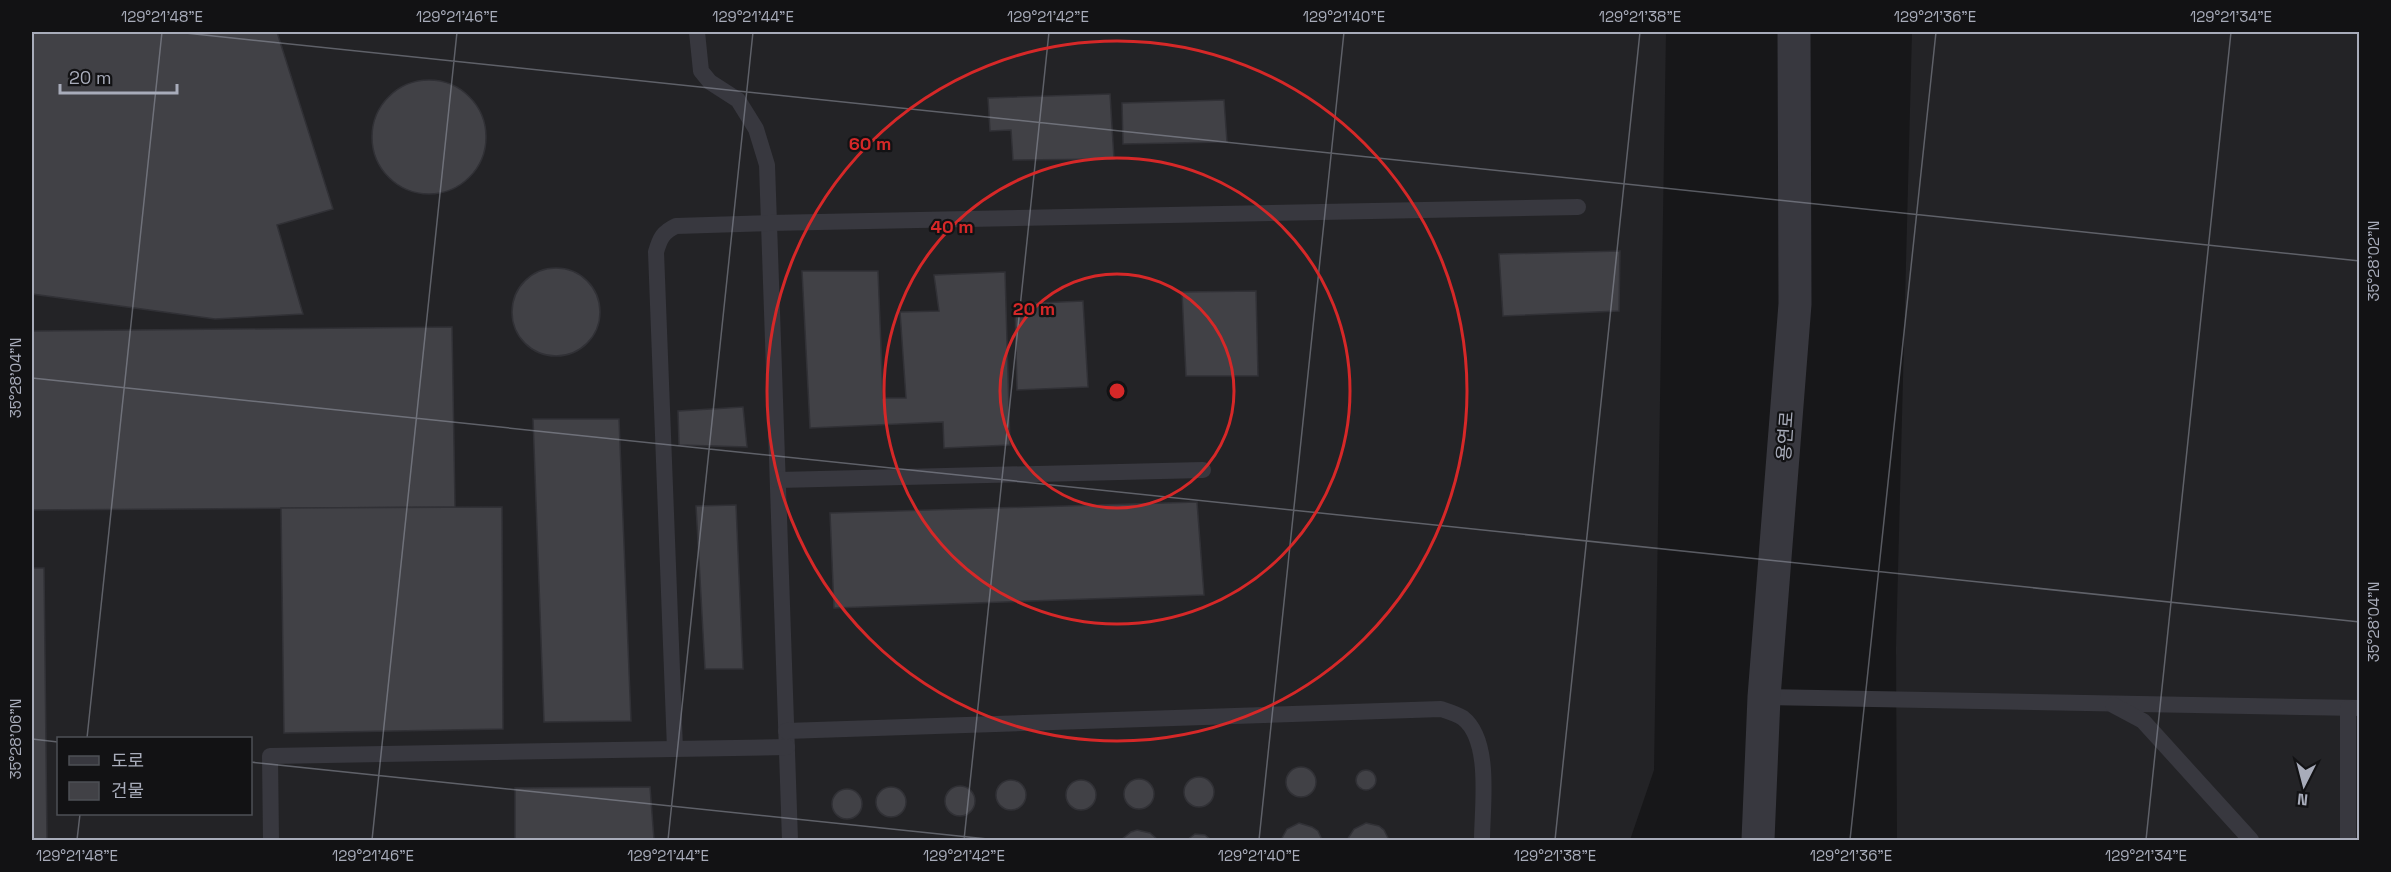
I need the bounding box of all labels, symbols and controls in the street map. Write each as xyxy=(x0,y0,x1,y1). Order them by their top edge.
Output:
text: 129°21'48"E xyxy=(121,7,203,26)
text: 129°21'46"E xyxy=(416,7,498,26)
text: 129°21'44"E xyxy=(712,7,794,26)
text: 129°21'42"E xyxy=(1007,7,1089,26)
text: 129°21'40"E xyxy=(1303,7,1385,26)
text: 129°21'38"E xyxy=(1599,7,1681,26)
text: 129°21'36"E xyxy=(1894,7,1976,26)
text: 129°21'34"E xyxy=(2190,7,2272,26)
scale bar xyxy=(60,57,177,95)
text: 20 m xyxy=(69,66,112,89)
text: 60 m xyxy=(849,132,891,155)
text: 40 m xyxy=(930,215,974,238)
text: 35°28'02"N xyxy=(2364,221,2383,301)
text: 20 m xyxy=(1013,297,1055,320)
text: 35°28'04"N xyxy=(6,338,25,418)
centre of rings xyxy=(1107,381,1127,401)
street label: 용연로 xyxy=(1772,410,1798,462)
text: 35°28'04"N xyxy=(2364,582,2383,662)
text: 35°28'06"N xyxy=(6,698,25,780)
legend xyxy=(57,737,252,815)
text: 도로 xyxy=(111,749,144,772)
north arrow xyxy=(2274,755,2334,815)
text: 건물 xyxy=(111,779,144,802)
text: N xyxy=(2296,788,2309,810)
text: 129°21'48"E xyxy=(36,846,118,865)
text: 129°21'46"E xyxy=(332,846,414,865)
text: 129°21'44"E xyxy=(627,846,709,865)
text: 129°21'42"E xyxy=(923,846,1005,865)
text: 129°21'40"E xyxy=(1218,846,1300,865)
text: 129°21'38"E xyxy=(1514,846,1596,865)
text: 129°21'36"E xyxy=(1810,846,1892,865)
text: 129°21'34"E xyxy=(2105,846,2187,865)

